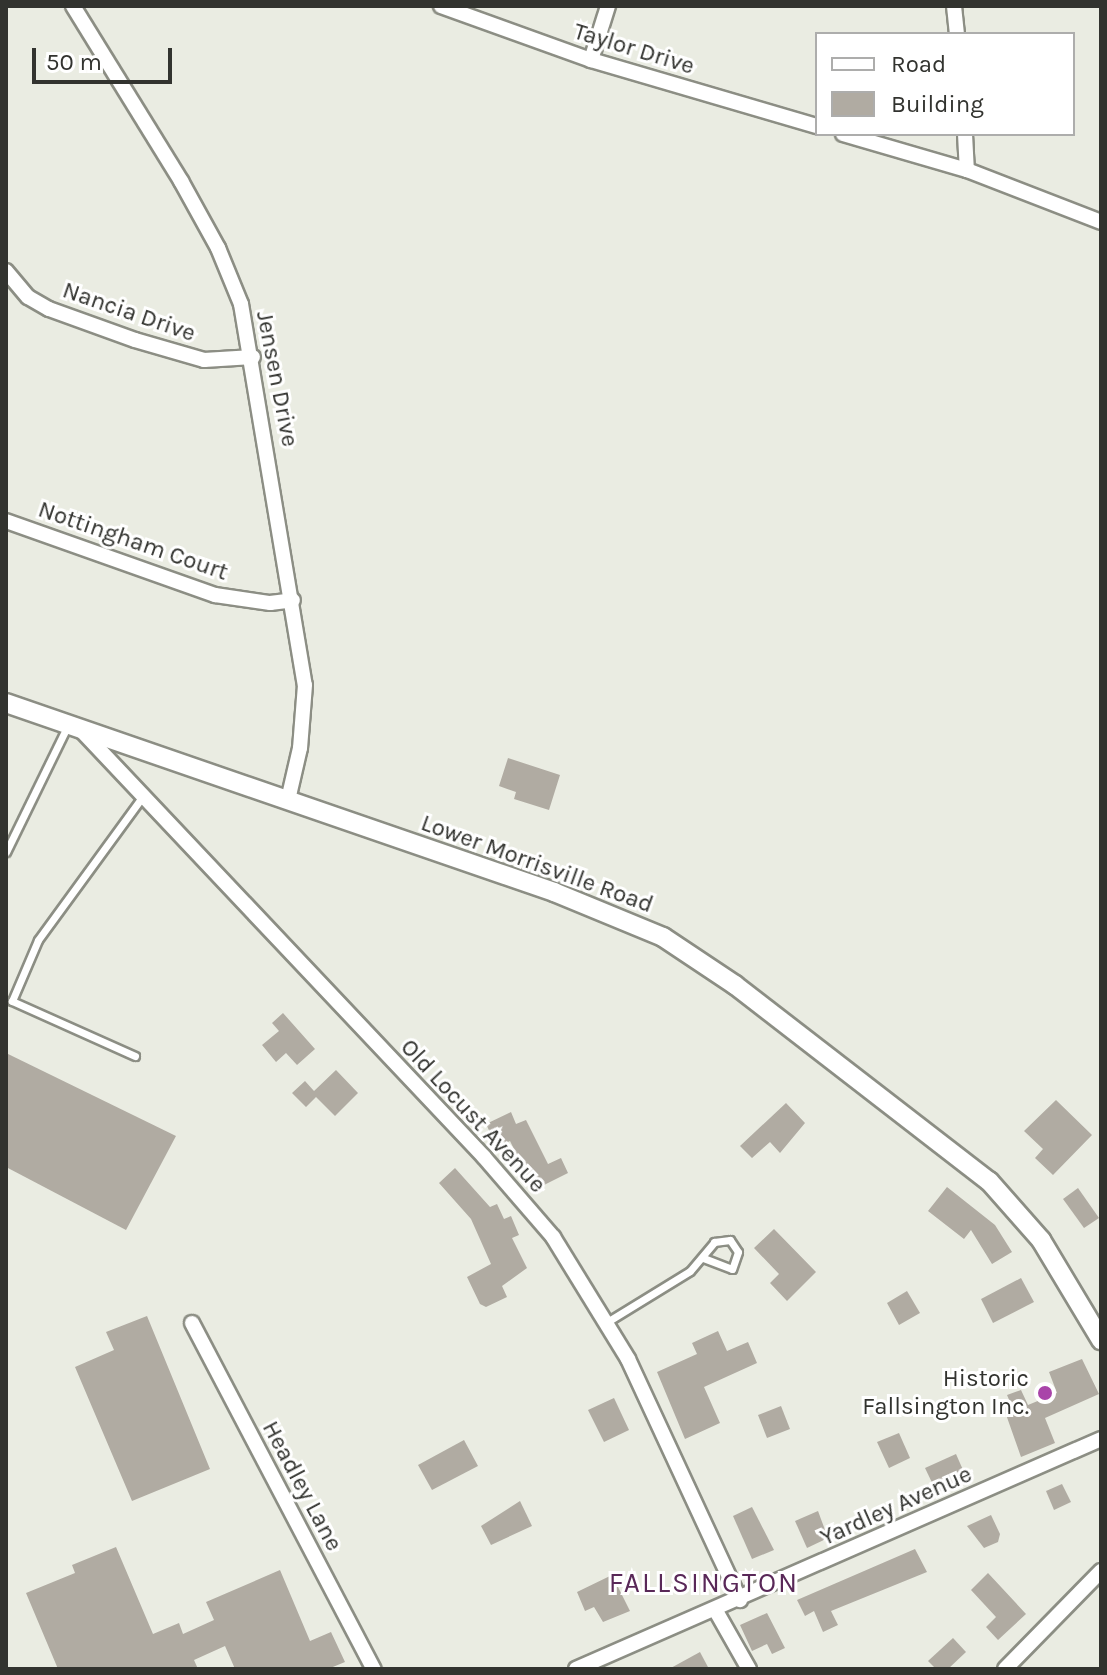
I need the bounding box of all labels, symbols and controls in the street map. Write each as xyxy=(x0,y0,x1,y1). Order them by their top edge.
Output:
street label: Taylor Drive xyxy=(570,17,698,81)
scale bar xyxy=(36,32,176,82)
legend xyxy=(815,32,1075,136)
text: 50 m xyxy=(46,48,102,76)
text: Road xyxy=(891,50,946,78)
text: Building xyxy=(891,90,984,118)
street label: Nancia Drive xyxy=(59,276,199,348)
street label: Jensen Drive xyxy=(250,309,304,449)
street label: Nottingham Court xyxy=(34,495,232,587)
street label: Lower Morrisville Road xyxy=(417,809,657,919)
street label: Old Locust Avenue xyxy=(394,1033,552,1199)
place label: Historic Fallsington Inc. xyxy=(862,1365,1029,1421)
marker: Historic Fallsington Inc. xyxy=(1036,1384,1054,1402)
street label: Headley Lane xyxy=(256,1416,348,1556)
street label: Yardley Avenue xyxy=(816,1460,976,1552)
district label: FALLSINGTON xyxy=(609,1566,799,1600)

